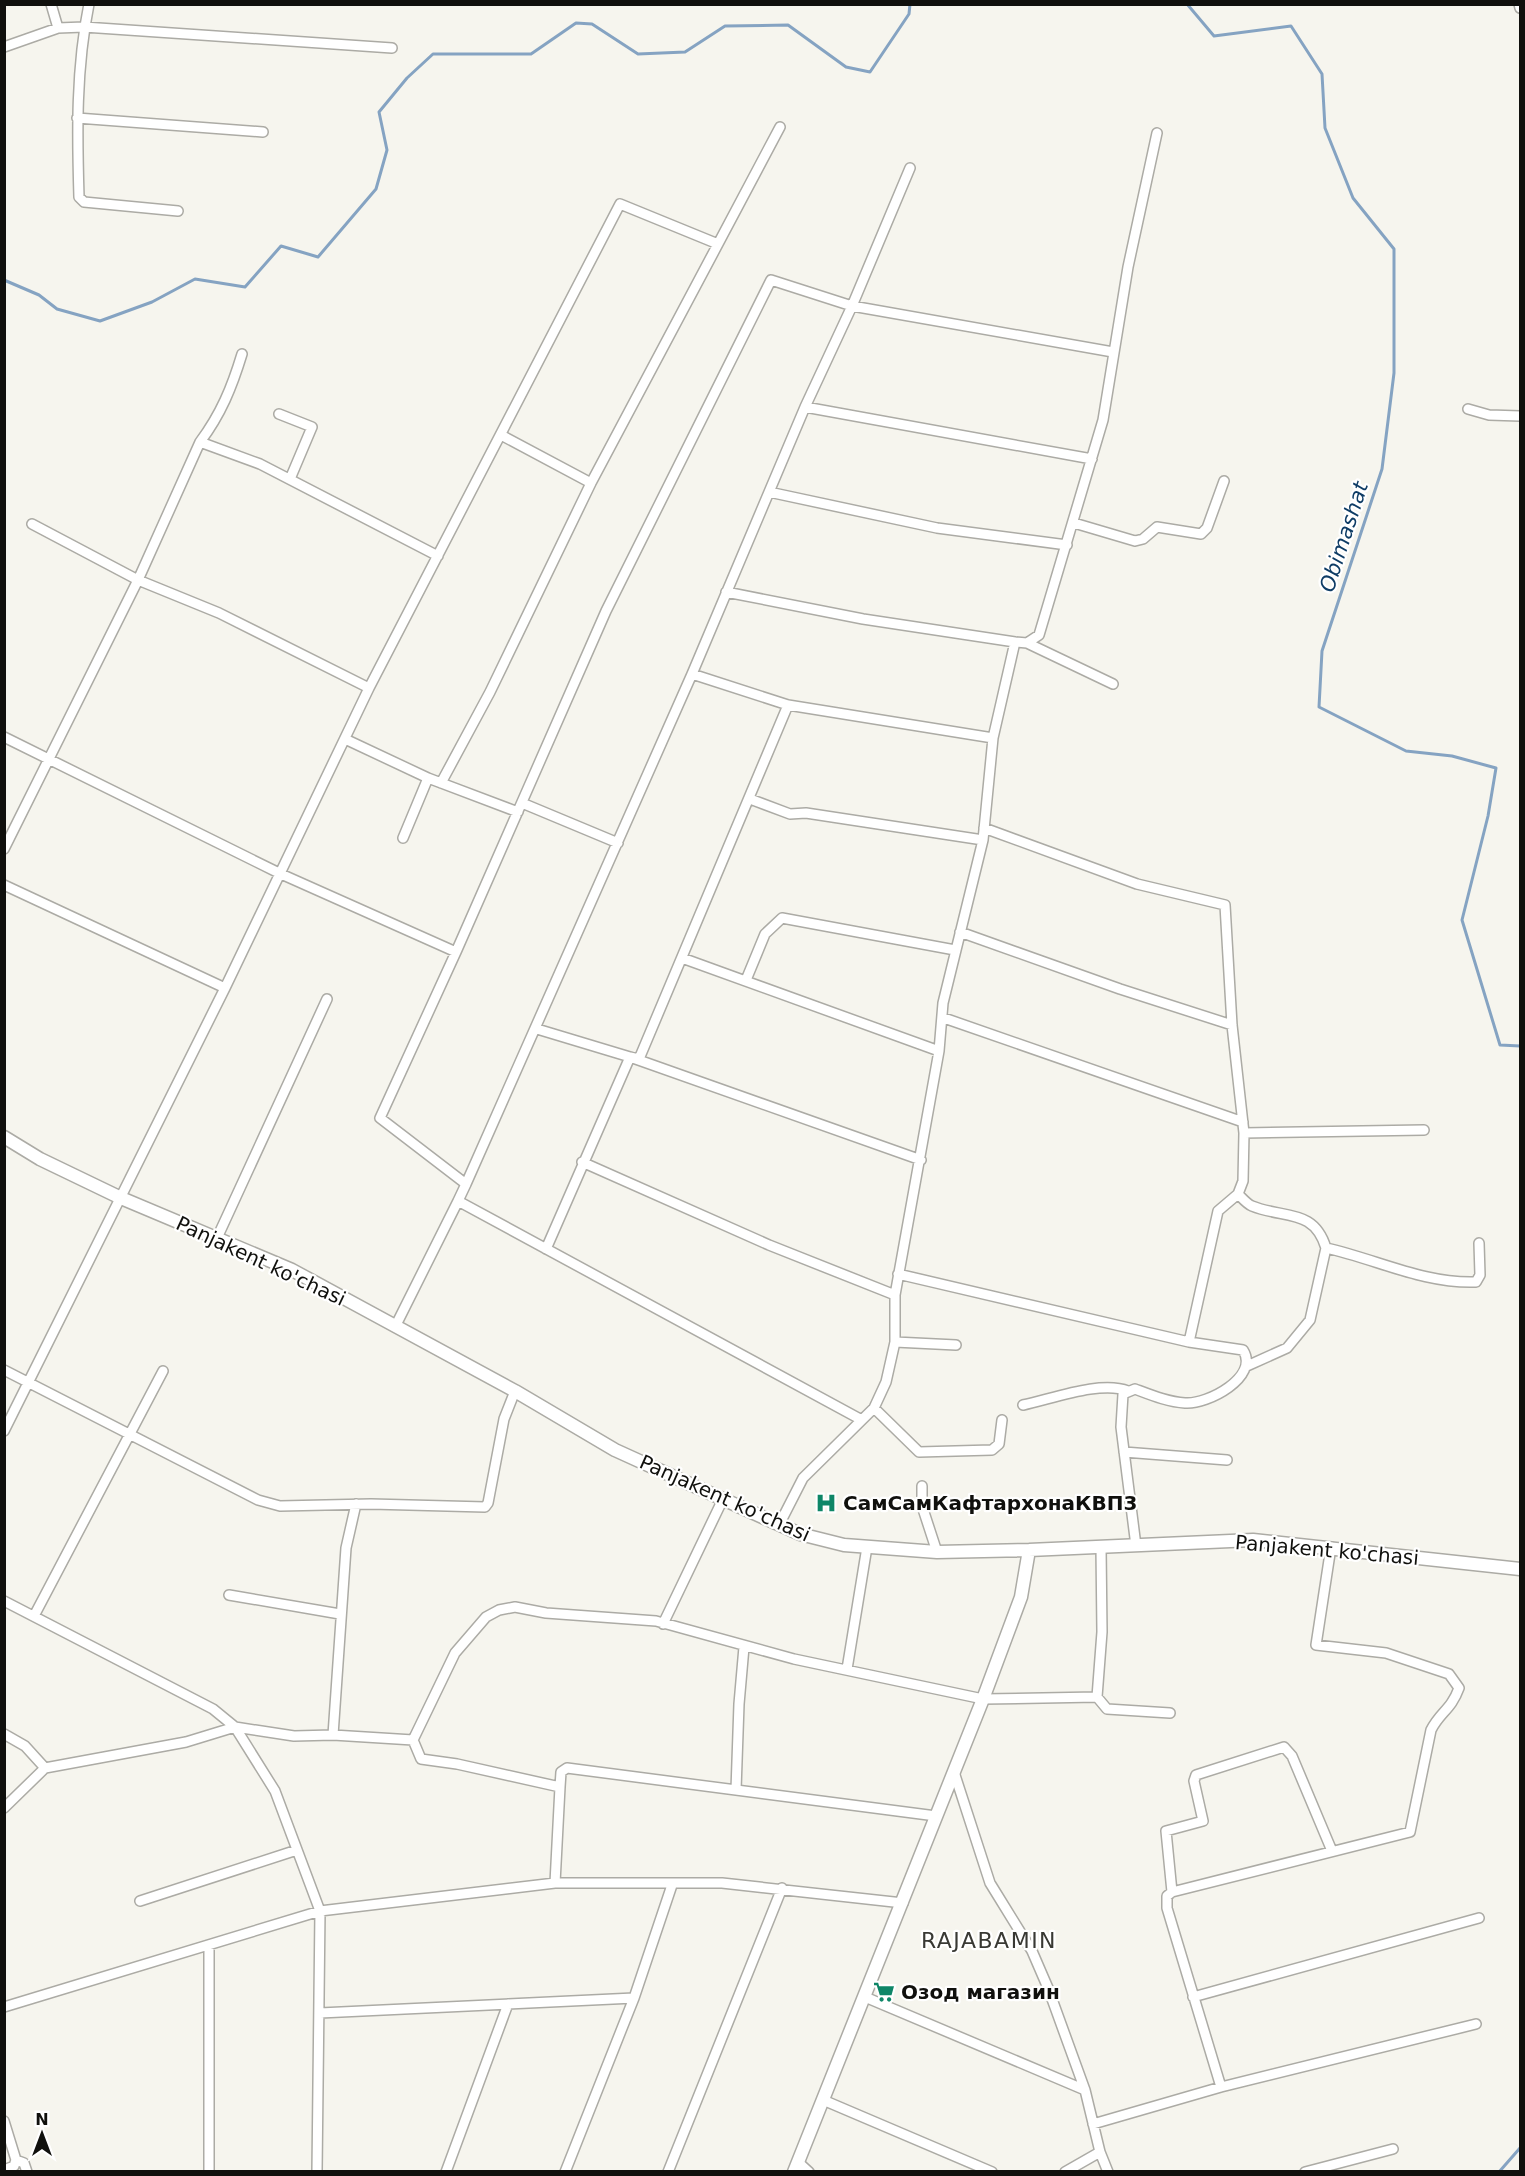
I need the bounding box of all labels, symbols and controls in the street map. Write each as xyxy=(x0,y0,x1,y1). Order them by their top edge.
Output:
water label: Obimashat xyxy=(1315,478,1373,595)
street label: Panjakent ko'chasi xyxy=(172,1211,350,1311)
street label: Panjakent ko'chasi xyxy=(636,1450,814,1546)
hospital icon: СамСамКафтархонаКВП3 xyxy=(814,1491,838,1515)
place label: СамСамКафтархонаКВП3 xyxy=(843,1491,1137,1515)
street label: Panjakent ko'chasi xyxy=(1234,1530,1420,1570)
district label: RAJABAMIN xyxy=(921,1928,1057,1953)
supermarket icon: Озод магазин xyxy=(872,1980,896,2004)
place label: Озод магазин xyxy=(901,1980,1060,2004)
north arrow xyxy=(12,2104,72,2164)
text: N xyxy=(35,2110,49,2129)

